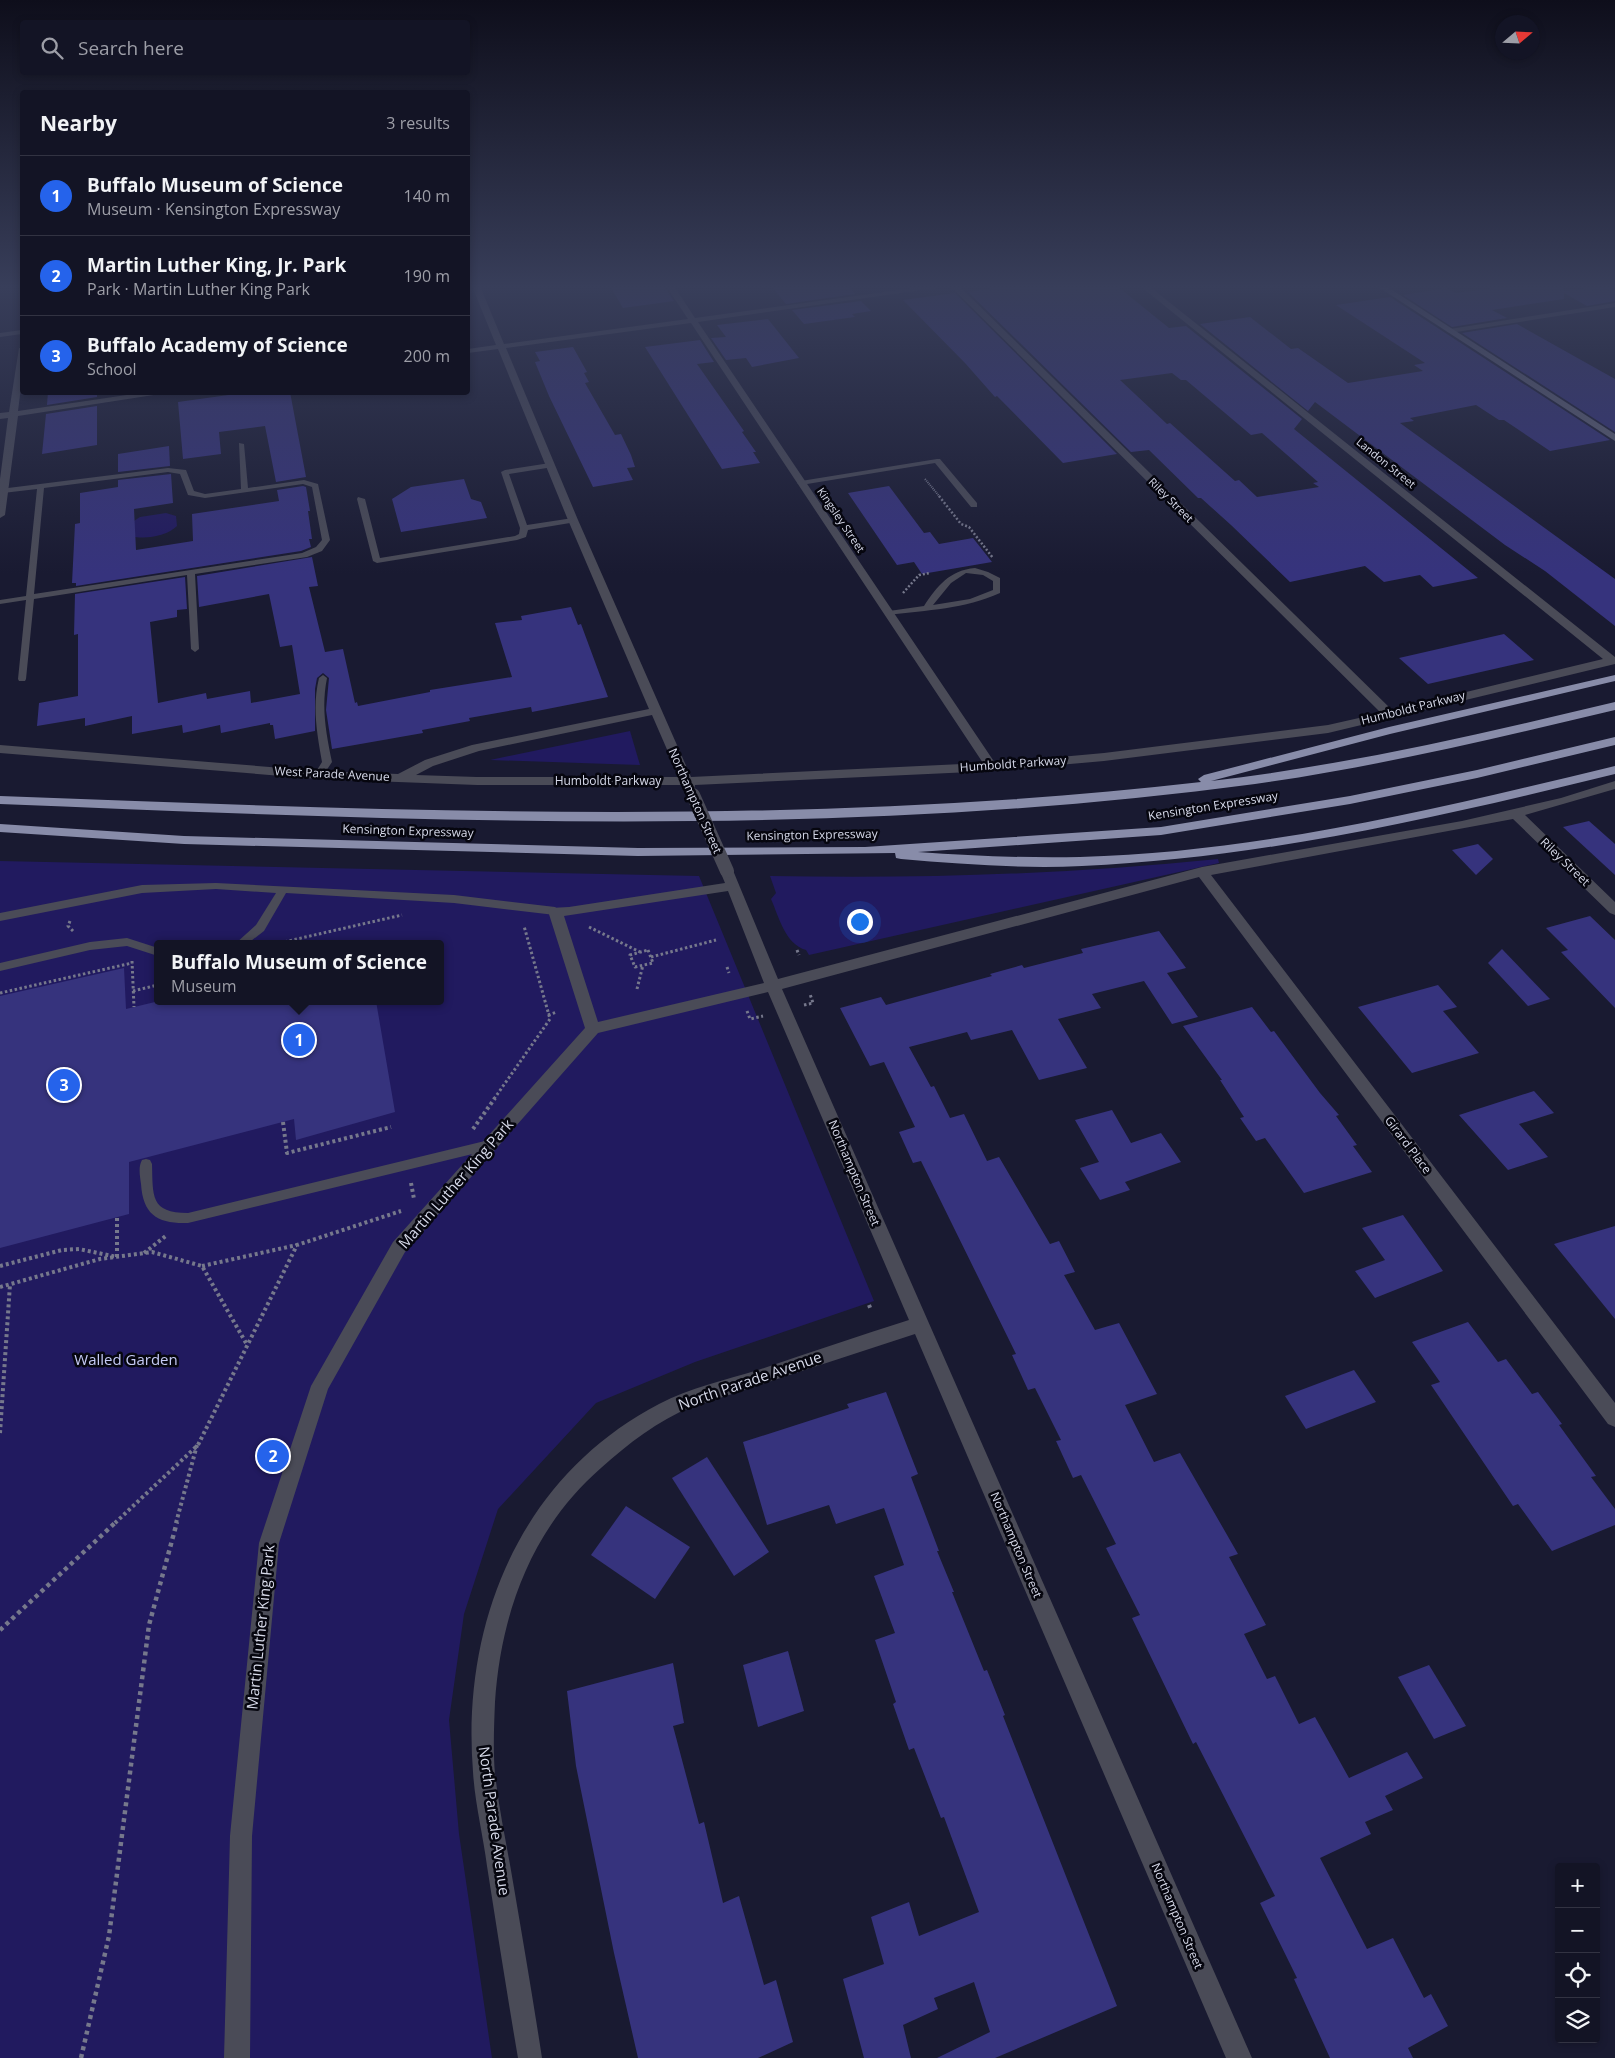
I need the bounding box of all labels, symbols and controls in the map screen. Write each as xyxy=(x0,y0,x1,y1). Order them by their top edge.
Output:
north arrow xyxy=(1495,15,1540,60)
search box xyxy=(20,20,470,75)
icon: search xyxy=(38,34,66,62)
text: Search here xyxy=(78,35,184,61)
text: Nearby xyxy=(40,109,117,137)
text: 3 results xyxy=(386,112,450,134)
text: Buffalo Museum of Science xyxy=(87,172,343,198)
text: 1 xyxy=(51,185,61,207)
text: 140 m xyxy=(404,185,450,207)
text: Museum · Kensington Expressway xyxy=(87,198,340,220)
text: Martin Luther King, Jr. Park xyxy=(87,252,346,278)
text: 2 xyxy=(51,265,61,287)
text: 190 m xyxy=(404,265,450,287)
text: Park · Martin Luther King Park xyxy=(87,278,310,300)
text: Buffalo Academy of Science xyxy=(87,332,348,358)
text: 3 xyxy=(51,345,61,367)
text: 200 m xyxy=(404,345,450,367)
text: School xyxy=(87,358,137,380)
street label: Landon Street xyxy=(1354,434,1419,491)
street label: Riley Street xyxy=(1146,474,1197,525)
street label: Kingsley Street xyxy=(814,484,869,555)
street label: Humboldt Parkway xyxy=(1359,686,1468,729)
street label: Northampton Street xyxy=(665,746,726,856)
street label: Humboldt Parkway xyxy=(959,751,1068,776)
street label: West Parade Avenue xyxy=(274,762,390,785)
street label: Humboldt Parkway xyxy=(555,772,662,789)
street label: Kensington Expressway xyxy=(1147,787,1280,824)
street label: Kensington Expressway xyxy=(342,820,475,841)
street label: Kensington Expressway xyxy=(746,825,879,844)
street label: Riley Street xyxy=(1537,834,1594,890)
your location xyxy=(847,909,873,935)
popup xyxy=(154,940,444,1005)
text: Buffalo Museum of Science xyxy=(171,949,427,975)
text: Museum xyxy=(171,975,236,997)
pin: 1 xyxy=(283,1021,315,1059)
pin: 3 xyxy=(48,1066,80,1104)
street label: Girard Place xyxy=(1381,1112,1436,1177)
street label: Martin Luther King Park xyxy=(393,1114,517,1252)
street label: Northampton Street xyxy=(824,1117,884,1228)
street label: North Parade Avenue xyxy=(675,1346,824,1414)
park label: Walled Garden xyxy=(74,1349,178,1369)
pin: 2 xyxy=(257,1437,289,1475)
street label: Northampton Street xyxy=(986,1489,1046,1600)
street label: Martin Luther King Park xyxy=(241,1543,279,1710)
street label: North Parade Avenue xyxy=(475,1745,515,1897)
street label: Northampton Street xyxy=(1147,1860,1207,1971)
map controls xyxy=(1555,1863,1600,2043)
button: + xyxy=(1555,1863,1600,1908)
button: − xyxy=(1555,1908,1600,1953)
button: locate xyxy=(1555,1953,1600,1998)
button: layers xyxy=(1555,1998,1600,2043)

